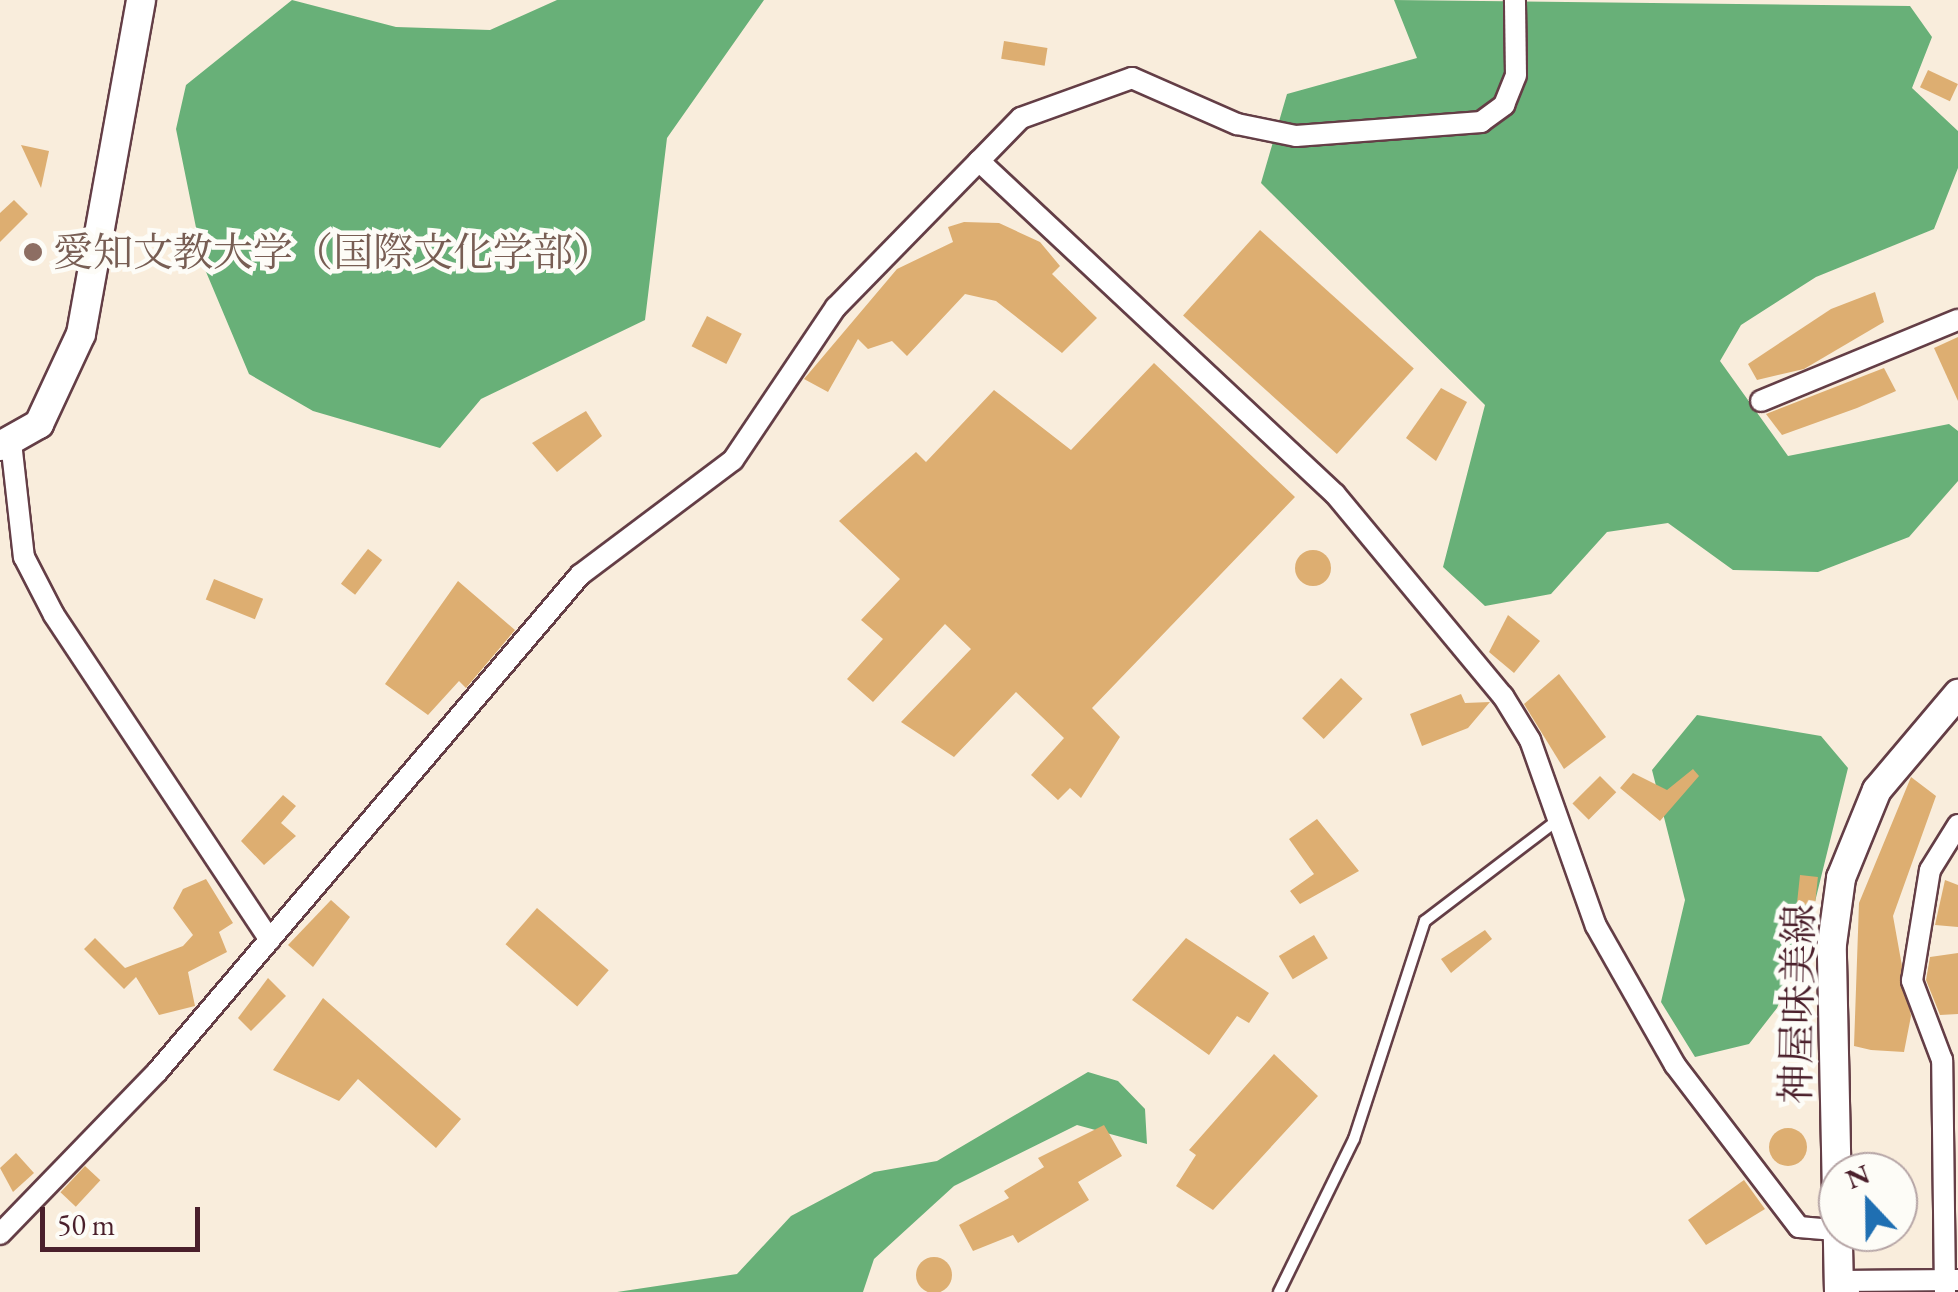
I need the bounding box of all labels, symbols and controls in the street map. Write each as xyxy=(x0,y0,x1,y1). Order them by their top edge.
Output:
place label: 愛知文教大学（国際文化学部） xyxy=(53,228,613,276)
marker: 愛知文教大学（国際文化学部） xyxy=(22,241,44,263)
street label: 神屋味美線 xyxy=(1771,904,1823,1104)
north arrow xyxy=(1818,1152,1918,1252)
text: N xyxy=(1840,1155,1875,1197)
scale bar xyxy=(45,1187,205,1249)
text: 50 m xyxy=(57,1205,115,1244)

